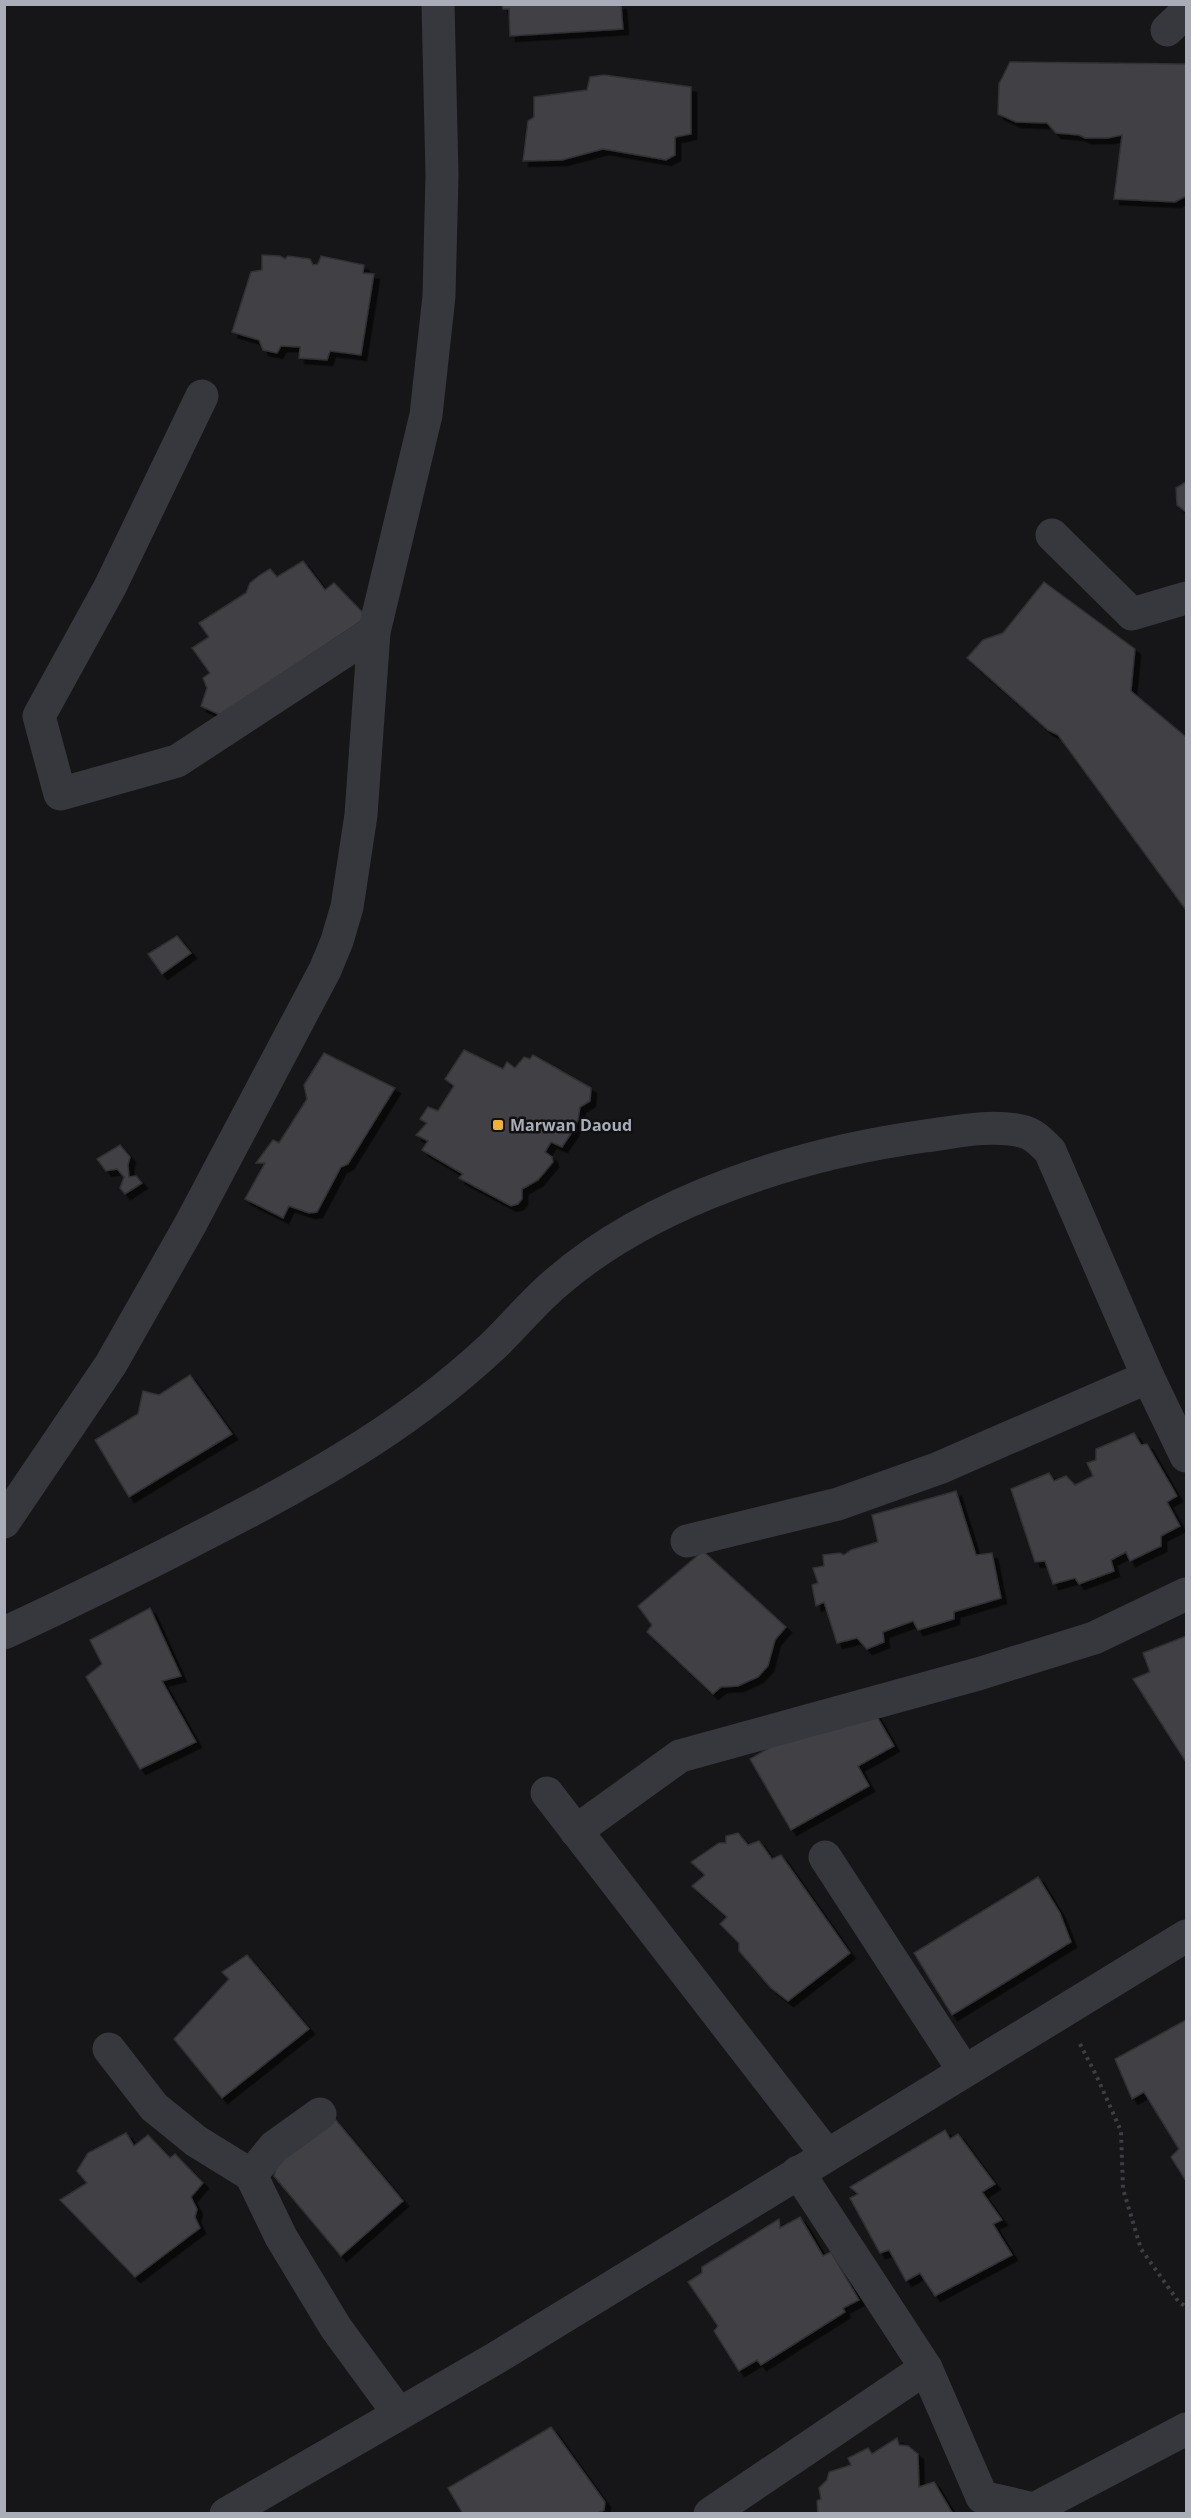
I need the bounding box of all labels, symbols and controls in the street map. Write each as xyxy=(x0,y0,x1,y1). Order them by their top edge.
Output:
place label: Marwan Daoud xyxy=(510,1114,632,1136)
marker: Marwan Daoud xyxy=(491,1118,505,1132)

